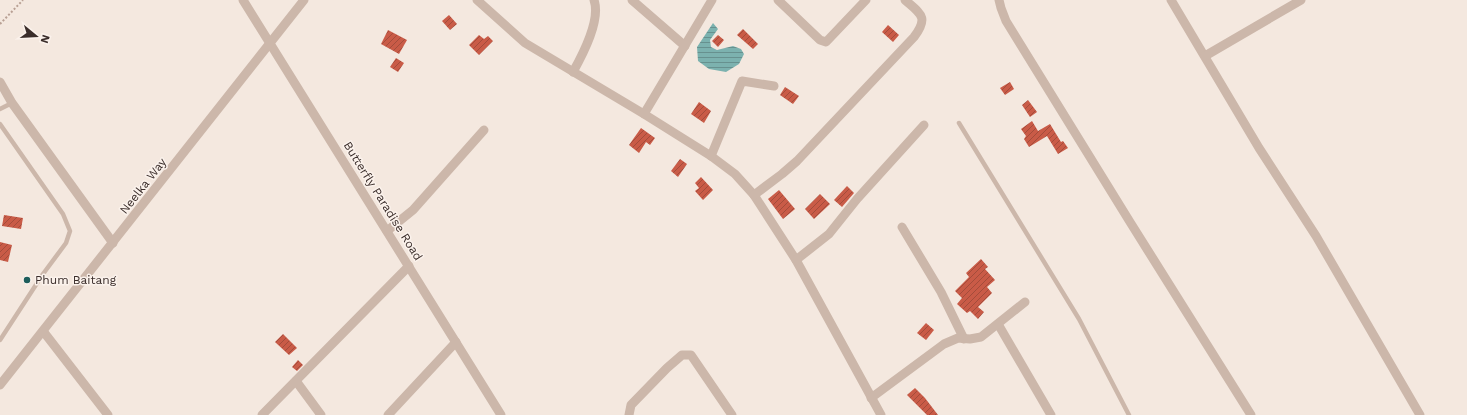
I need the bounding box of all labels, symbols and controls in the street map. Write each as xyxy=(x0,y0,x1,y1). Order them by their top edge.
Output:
north arrow xyxy=(16,16,56,56)
text: N xyxy=(38,33,52,45)
street label: Butterfly Paradise Road xyxy=(341,139,425,263)
street label: Neelka Way xyxy=(117,155,170,217)
place label: Phum Baitang xyxy=(35,273,117,287)
marker: Phum Baitang xyxy=(22,275,32,285)

